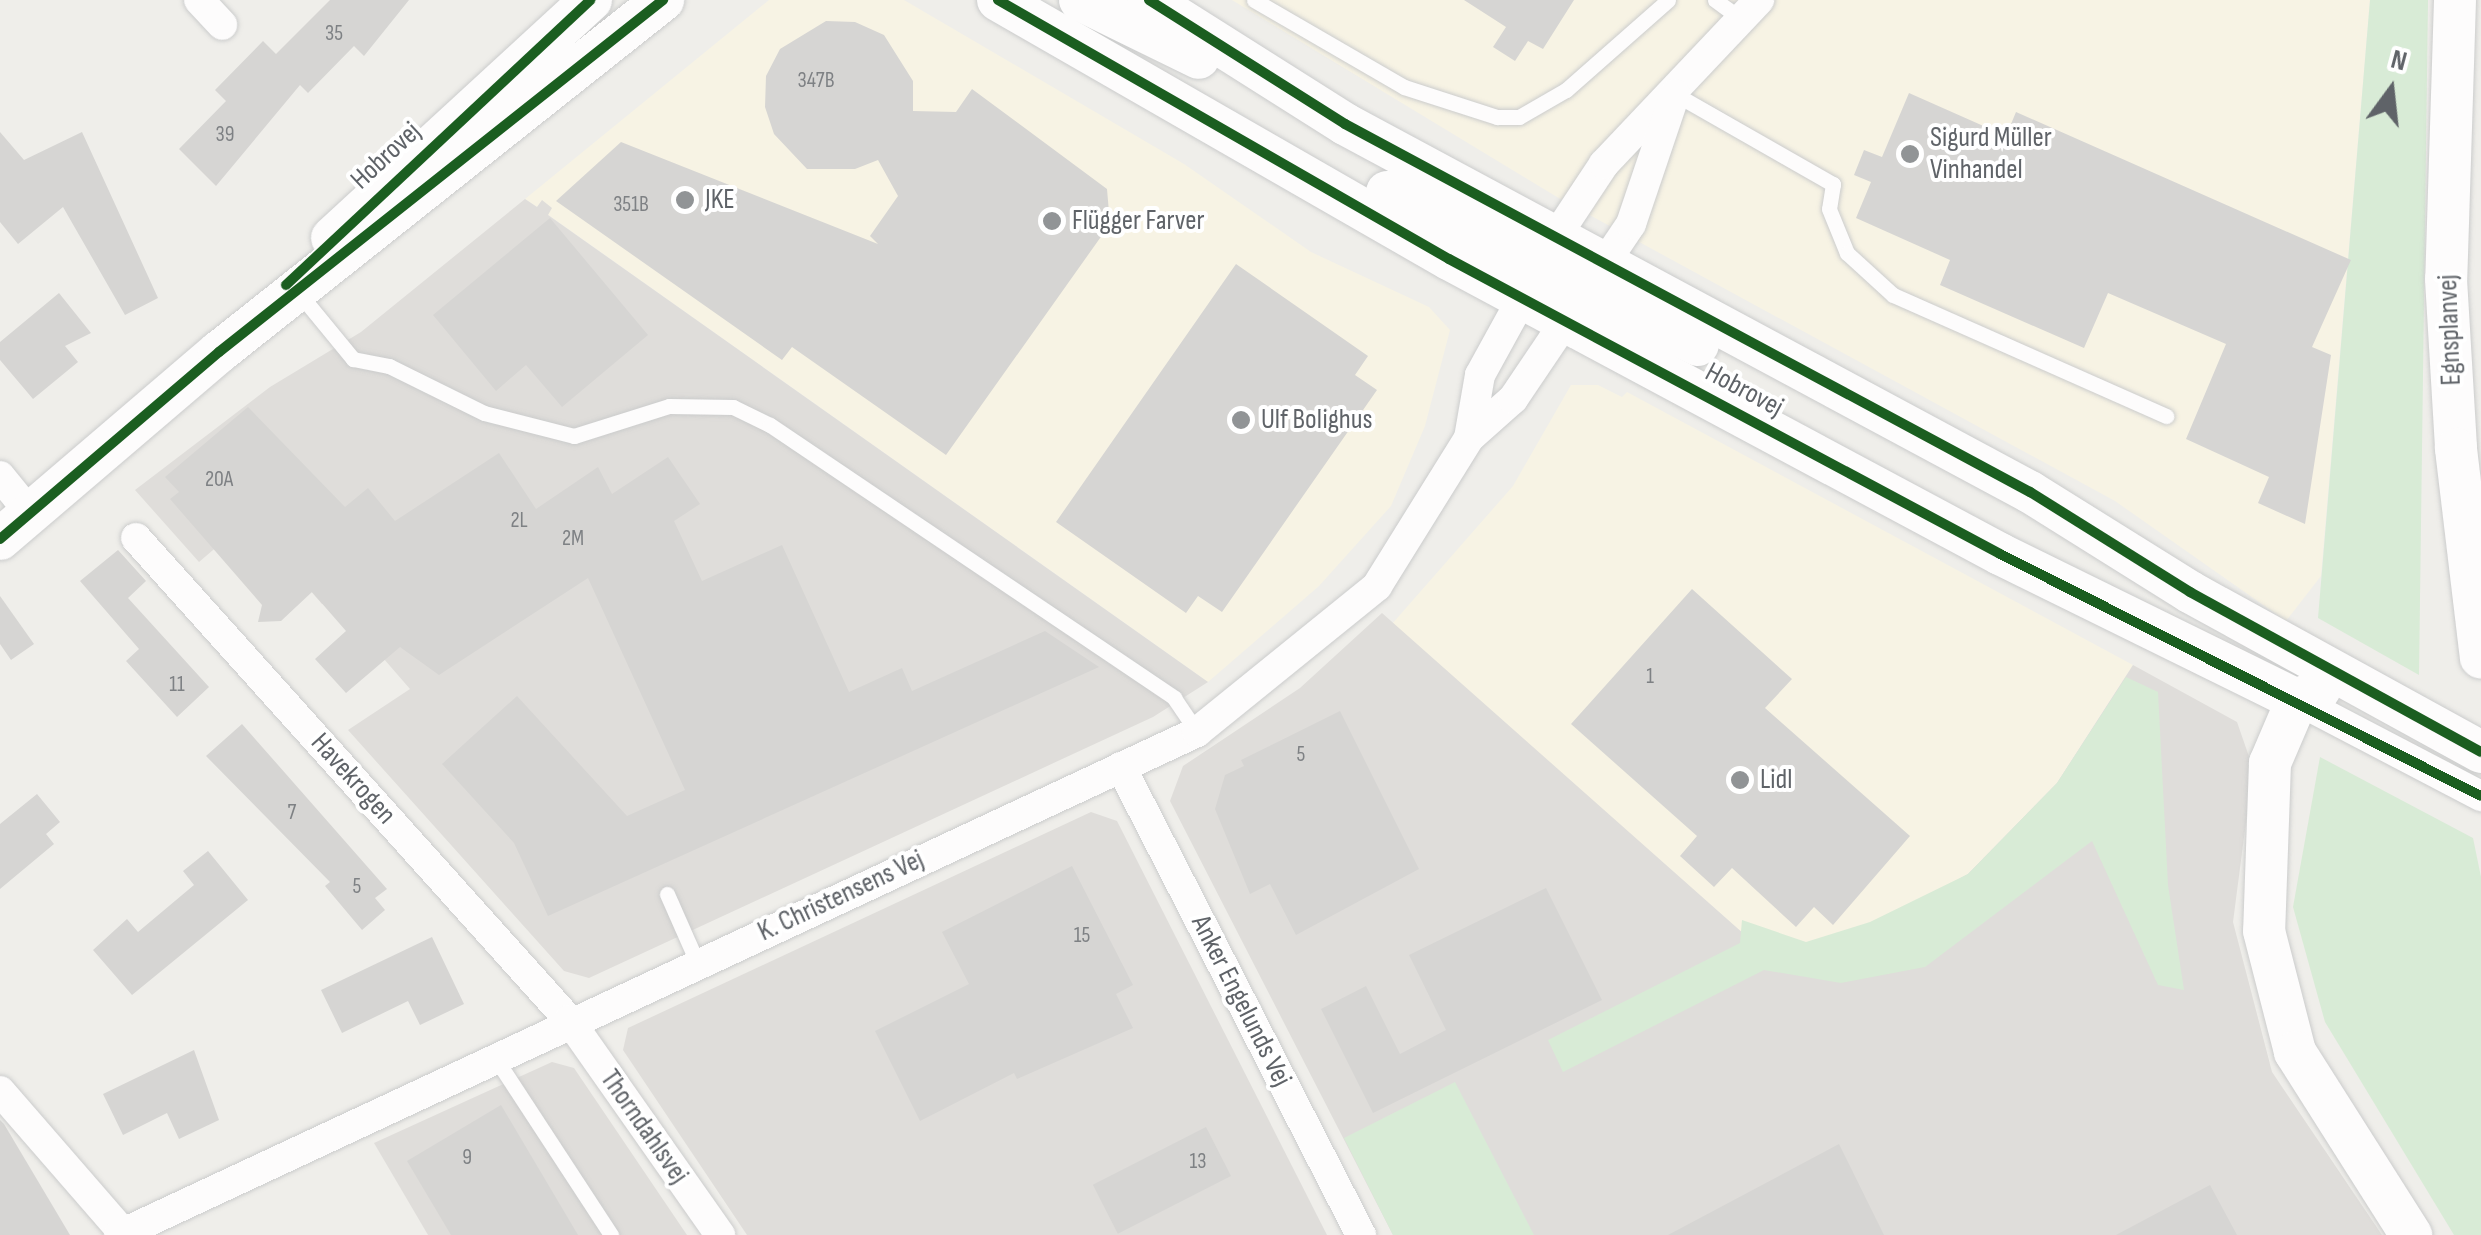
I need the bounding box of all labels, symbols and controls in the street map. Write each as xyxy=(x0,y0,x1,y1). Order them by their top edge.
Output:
house number: 35 xyxy=(325,21,343,47)
north arrow xyxy=(2341,40,2441,140)
text: N xyxy=(2387,43,2410,78)
house number: 347B xyxy=(797,68,835,94)
street label: Hobrovej xyxy=(344,115,428,197)
place label: Sigurd Müller Vinhandel xyxy=(1930,121,2052,187)
house number: 39 xyxy=(216,122,234,148)
marker: Sigurd Müller Vinhandel xyxy=(1899,143,1921,165)
place label: JKE xyxy=(705,183,735,217)
marker: JKE xyxy=(674,189,696,211)
house number: 351B xyxy=(613,192,649,218)
place label: Flügger Farver xyxy=(1072,204,1205,238)
marker: Flügger Farver xyxy=(1041,210,1063,232)
street label: Egnsplanvej xyxy=(2431,274,2469,386)
street label: Hobrovej xyxy=(1699,356,1789,424)
place label: Ulf Bolighus xyxy=(1261,403,1373,437)
marker: Ulf Bolighus xyxy=(1230,409,1252,431)
house number: 20A xyxy=(205,467,233,493)
house number: 2L xyxy=(510,508,528,534)
house number: 2M xyxy=(562,526,584,552)
house number: 1 xyxy=(1646,664,1654,690)
house number: 11 xyxy=(169,672,185,698)
street label: Havekrogen xyxy=(303,727,403,831)
house number: 5 xyxy=(1297,742,1305,768)
place label: Lidl xyxy=(1760,763,1792,797)
marker: Lidl xyxy=(1729,769,1751,791)
house number: 7 xyxy=(288,800,296,826)
street label: K. Christensens Vej xyxy=(753,843,929,949)
house number: 5 xyxy=(353,874,361,900)
street label: Anker Engelunds Vej xyxy=(1183,910,1299,1092)
house number: 15 xyxy=(1074,923,1090,949)
street label: Thorndahlsvej xyxy=(593,1064,695,1190)
house number: 9 xyxy=(462,1145,472,1171)
house number: 13 xyxy=(1190,1149,1206,1175)

